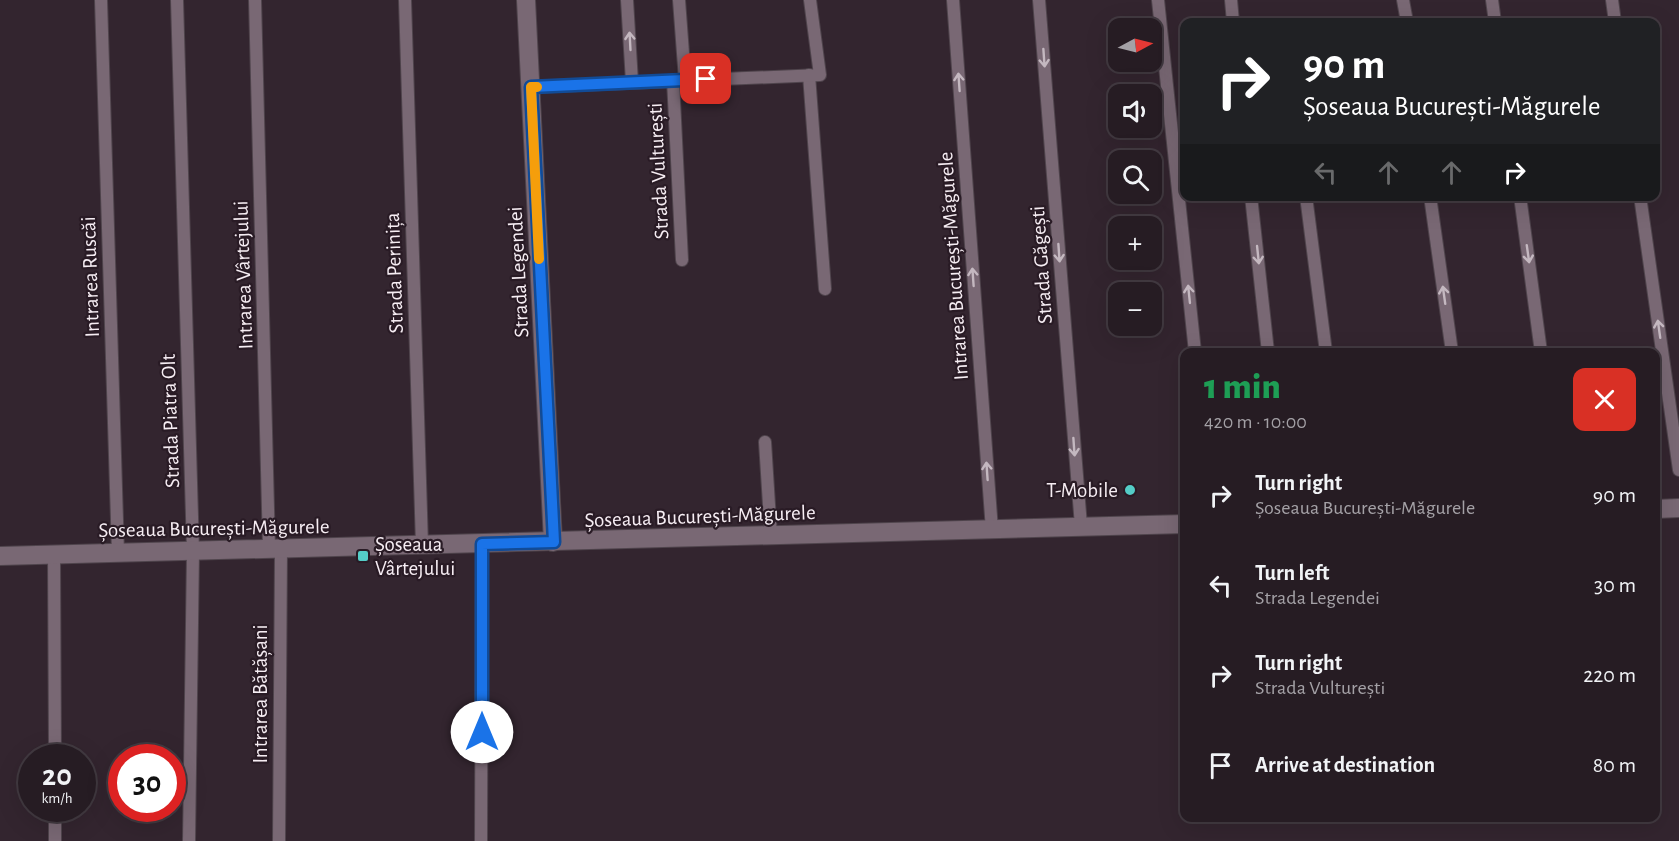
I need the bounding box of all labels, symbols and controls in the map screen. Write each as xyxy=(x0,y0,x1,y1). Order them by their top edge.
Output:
north arrow xyxy=(1108,18,1162,72)
map controls xyxy=(1108,18,1162,336)
one-way arrow xyxy=(624,31,635,51)
icon: right xyxy=(1204,42,1282,120)
text: 90 m xyxy=(1303,44,1385,86)
one-way arrow xyxy=(1039,48,1050,68)
pin xyxy=(680,53,731,104)
icon: arrive xyxy=(689,62,722,95)
one-way arrow xyxy=(953,73,964,93)
button: sound xyxy=(1108,84,1162,138)
text: Șoseaua București-Măgurele xyxy=(1303,93,1600,120)
street label: Strada Vulturești xyxy=(644,102,675,240)
button: search xyxy=(1108,150,1162,204)
street label: Intrarea București-Măgurele xyxy=(935,151,974,381)
icon: left xyxy=(1309,156,1342,189)
icon: ahead xyxy=(1372,156,1405,189)
icon: ahead xyxy=(1435,156,1468,189)
icon: right xyxy=(1498,156,1531,189)
street label: Intrarea Vârtejului xyxy=(230,200,257,350)
street label: Strada Găgești xyxy=(1027,205,1058,325)
street label: Strada Legendei xyxy=(505,206,532,338)
street label: Strada Perinița xyxy=(382,212,409,334)
street label: Intrarea Ruscăi xyxy=(78,216,103,338)
button: + xyxy=(1108,216,1162,270)
one-way arrow xyxy=(1054,242,1065,262)
one-way arrow xyxy=(1252,244,1263,264)
one-way arrow xyxy=(1522,244,1533,264)
one-way arrow xyxy=(967,267,978,287)
button: − xyxy=(1108,282,1162,336)
one-way arrow xyxy=(1183,285,1194,305)
one-way arrow xyxy=(1438,285,1449,305)
one-way arrow xyxy=(1653,320,1664,339)
street label: Strada Piatra Olt xyxy=(158,353,183,488)
button: close xyxy=(1573,368,1636,431)
text: 1 min xyxy=(1204,369,1281,405)
text: 420 m · 10:00 xyxy=(1204,412,1307,432)
one-way arrow xyxy=(1069,437,1080,457)
one-way arrow xyxy=(982,462,993,482)
text: Turn right xyxy=(1255,472,1342,494)
icon: right xyxy=(1204,479,1237,512)
place label: T-Mobile xyxy=(1046,480,1118,501)
marker: T-Mobile xyxy=(1123,483,1137,497)
text: 90 m xyxy=(1593,484,1636,506)
text: Șoseaua București-Măgurele xyxy=(1255,498,1475,518)
street label: Șoseaua București-Măgurele xyxy=(584,502,816,533)
street label: Șoseaua București-Măgurele xyxy=(98,516,330,543)
place label: Șoseaua Vârtejului xyxy=(375,534,455,579)
marker: Șoseaua Vârtejului xyxy=(356,549,370,563)
text: Turn left xyxy=(1255,562,1329,584)
icon: left xyxy=(1204,569,1237,602)
text: 30 m xyxy=(1594,574,1636,596)
text: Strada Legendei xyxy=(1255,588,1380,608)
street label: Intrarea Bătășani xyxy=(250,624,273,764)
text: Turn right xyxy=(1255,652,1342,674)
icon: right xyxy=(1204,659,1237,692)
text: 220 m xyxy=(1583,664,1636,686)
text: Strada Vulturești xyxy=(1255,678,1385,698)
position arrow xyxy=(450,700,514,764)
speed limit sign: 30 xyxy=(108,744,186,822)
icon: arrive xyxy=(1204,749,1237,782)
text: Arrive at destination xyxy=(1255,754,1435,776)
text: 80 m xyxy=(1593,754,1636,776)
text: 20 xyxy=(42,761,72,791)
text: km/h xyxy=(42,791,72,806)

